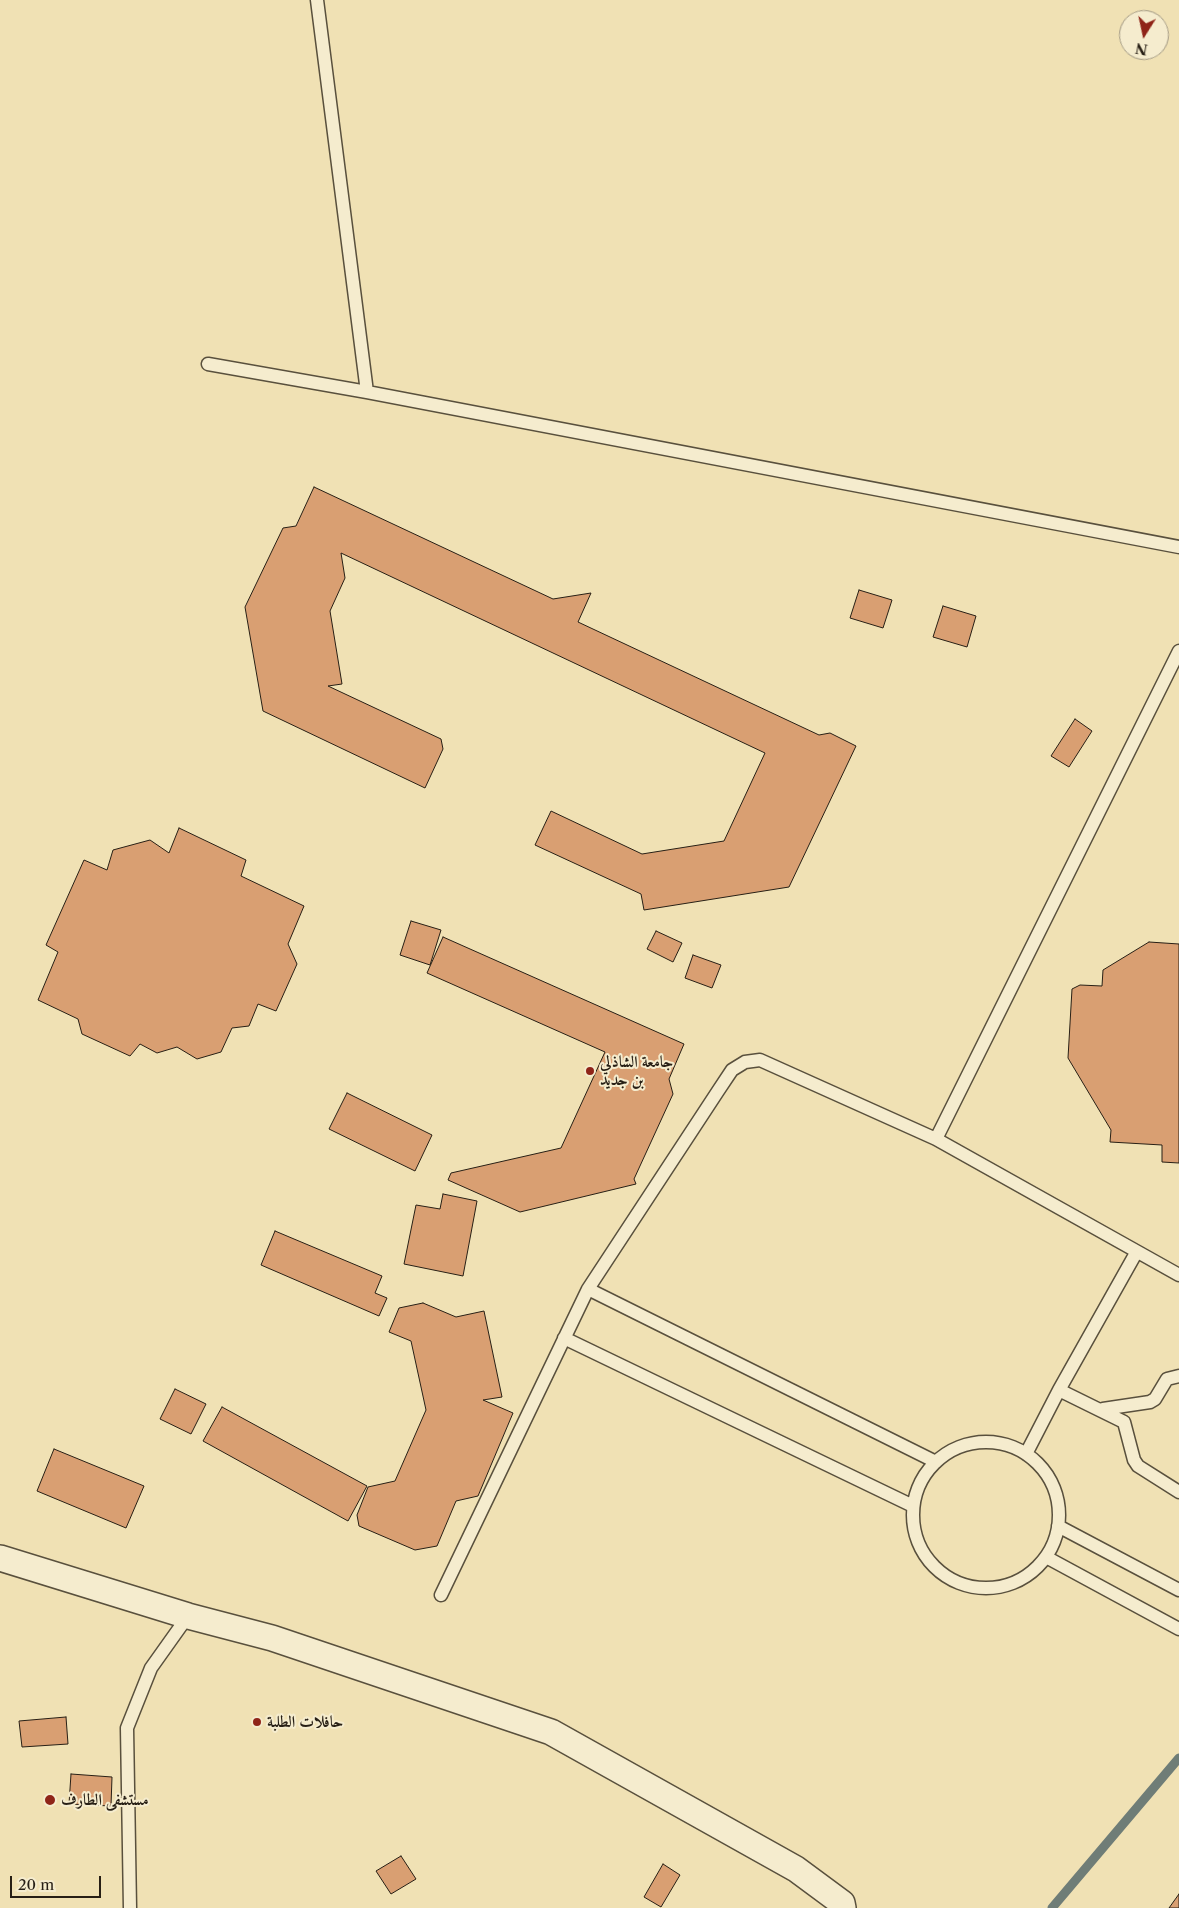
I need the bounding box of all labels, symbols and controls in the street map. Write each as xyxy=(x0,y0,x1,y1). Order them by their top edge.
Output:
north arrow xyxy=(1119,10,1169,60)
text: N xyxy=(1134,39,1149,59)
place label: جامعة الشاذلي بن جديد xyxy=(600,1052,673,1090)
marker: جامعة الشاذلي بن جديد xyxy=(584,1065,596,1077)
place label: حافلات الطلبة xyxy=(267,1712,343,1732)
marker: حافلات الطلبة xyxy=(251,1716,263,1728)
place label: مستشفى الطارف xyxy=(61,1790,149,1810)
marker: مستشفى الطارف xyxy=(43,1793,57,1807)
scale bar xyxy=(12,1866,104,1898)
text: 20 m xyxy=(18,1875,54,1894)

